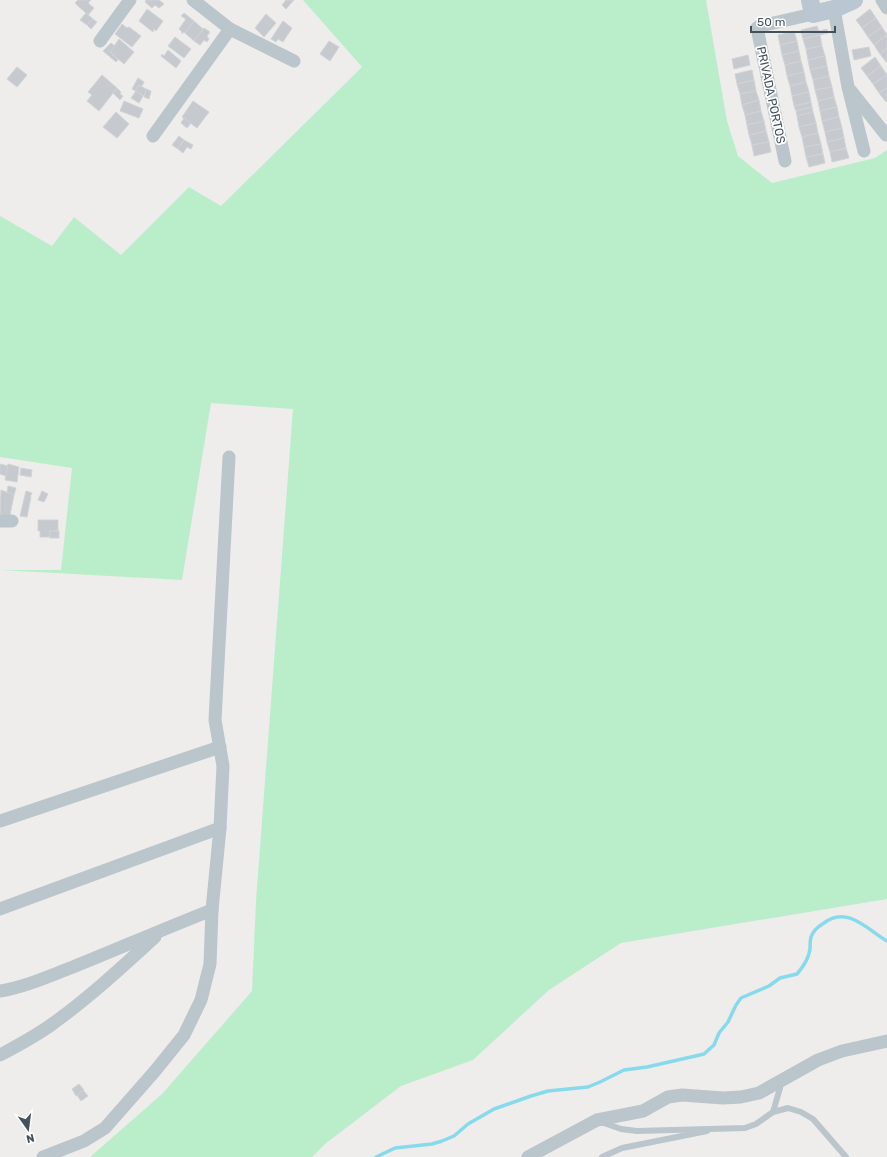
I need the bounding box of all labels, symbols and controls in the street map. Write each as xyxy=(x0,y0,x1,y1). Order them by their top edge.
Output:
scale bar xyxy=(751,8,835,34)
text: 50 m xyxy=(757,15,785,29)
street label: PRIVADA PORTOS xyxy=(754,45,788,145)
north arrow xyxy=(8,1109,48,1149)
text: N xyxy=(25,1131,36,1146)

